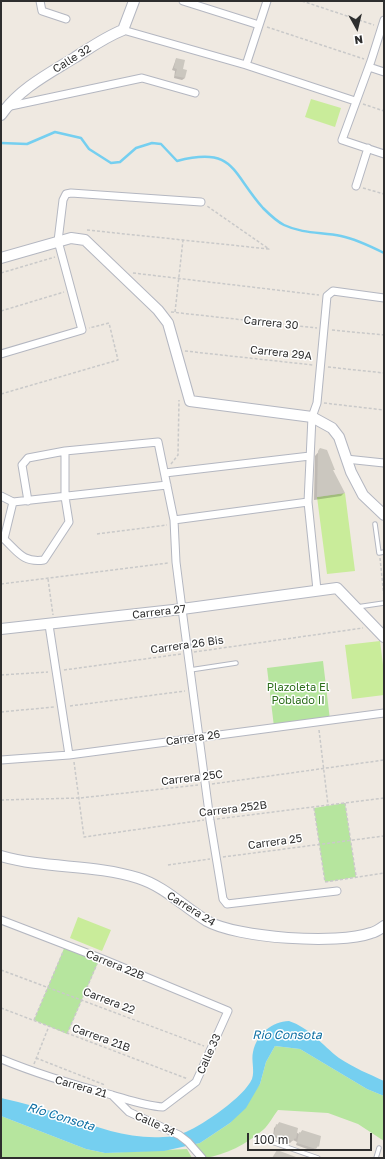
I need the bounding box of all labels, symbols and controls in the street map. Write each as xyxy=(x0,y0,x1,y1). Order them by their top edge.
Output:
north arrow xyxy=(337,8,377,48)
text: N xyxy=(354,33,364,47)
street label: Calle 32 xyxy=(50,42,94,76)
street label: Carrera 30 xyxy=(243,314,299,332)
street label: Carrera 29A xyxy=(249,343,313,363)
street label: Carrera 27 xyxy=(131,602,187,622)
street label: Carrera 26 Bis xyxy=(150,633,224,657)
park label: Plazoleta El Poblado II xyxy=(267,681,329,707)
street label: Carrera 26 xyxy=(165,728,221,748)
street label: Carrera 25C xyxy=(160,768,224,788)
street label: Carrera 252B xyxy=(198,798,268,820)
street label: Carrera 25 xyxy=(247,832,303,852)
street label: Carrera 24 xyxy=(164,889,218,929)
street label: Carrera 22B xyxy=(84,947,146,983)
street label: Carrera 22 xyxy=(81,985,137,1017)
street label: Carrera 21B xyxy=(70,1021,132,1055)
water label: Rio Consota xyxy=(252,1028,322,1042)
street label: Calle 33 xyxy=(194,1032,224,1076)
street label: Carrera 21 xyxy=(54,1073,108,1101)
water label: Río Consota xyxy=(26,1100,96,1134)
street label: Calle 34 xyxy=(133,1109,177,1139)
scale bar xyxy=(249,1125,374,1151)
text: 100 m xyxy=(254,1132,288,1147)

